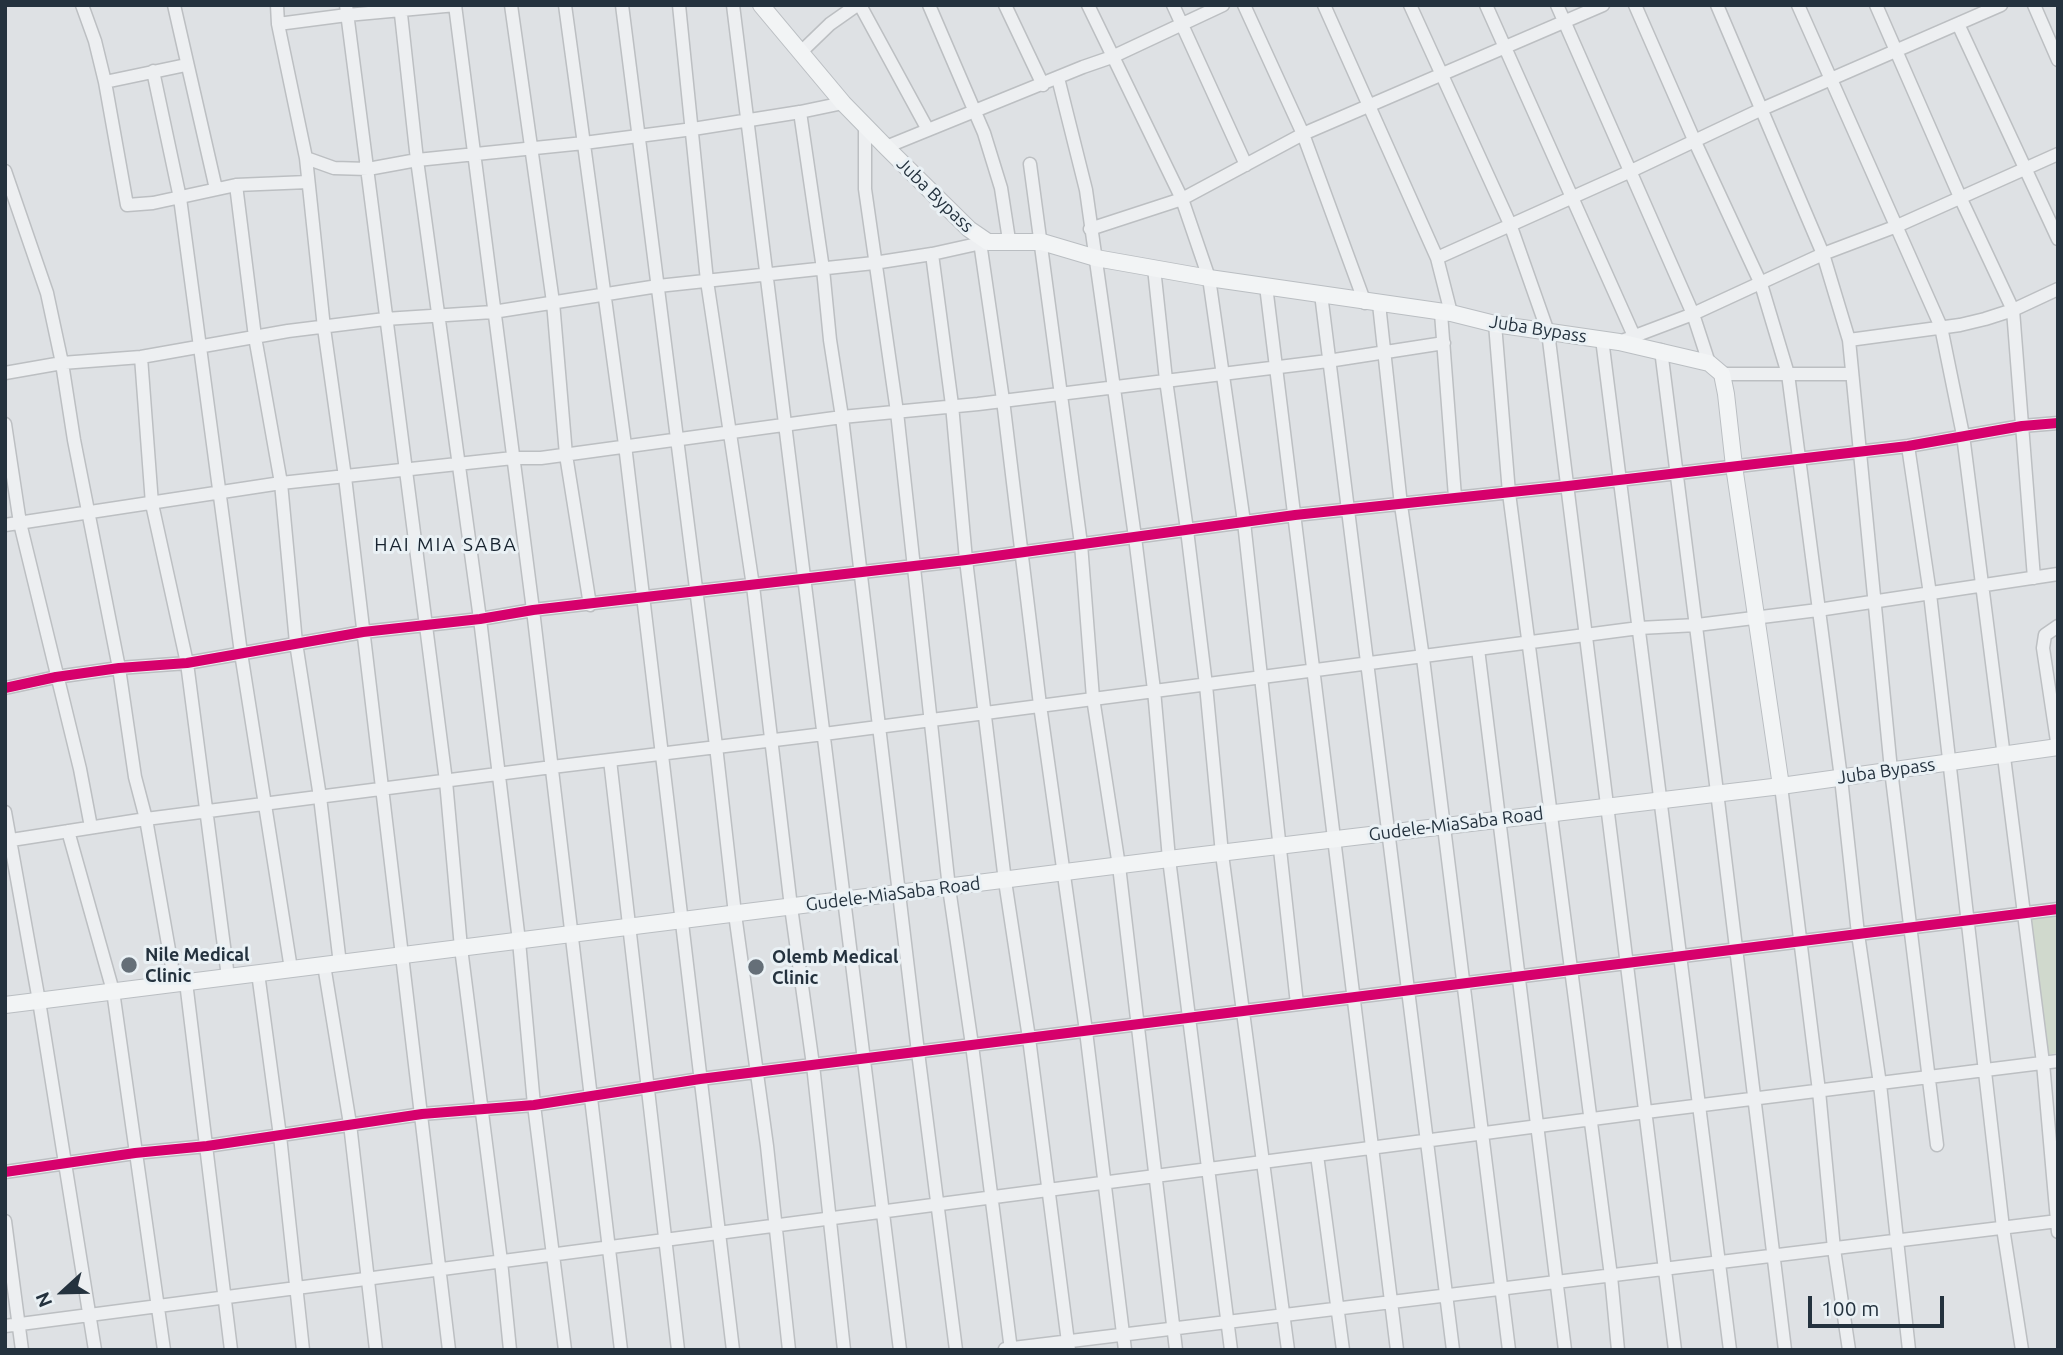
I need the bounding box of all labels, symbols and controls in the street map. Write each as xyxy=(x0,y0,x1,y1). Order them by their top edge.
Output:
street label: Juba Bypass xyxy=(892,153,978,237)
street label: Juba Bypass xyxy=(1488,311,1588,347)
district label: HAI MIA SABA xyxy=(376,534,516,556)
street label: Juba Bypass xyxy=(1836,753,1936,789)
street label: Gudele-MiaSaba Road xyxy=(1367,803,1545,845)
street label: Gudele-MiaSaba Road xyxy=(804,873,982,915)
place label: Nile Medical Clinic xyxy=(145,944,249,986)
place label: Olemb Medical Clinic xyxy=(772,946,898,988)
marker: Nile Medical Clinic xyxy=(119,955,139,975)
marker: Olemb Medical Clinic xyxy=(746,957,766,977)
north arrow xyxy=(28,1257,98,1327)
scale bar xyxy=(1811,1282,1948,1326)
text: N xyxy=(31,1289,56,1311)
text: 100 m xyxy=(1821,1296,1879,1320)

